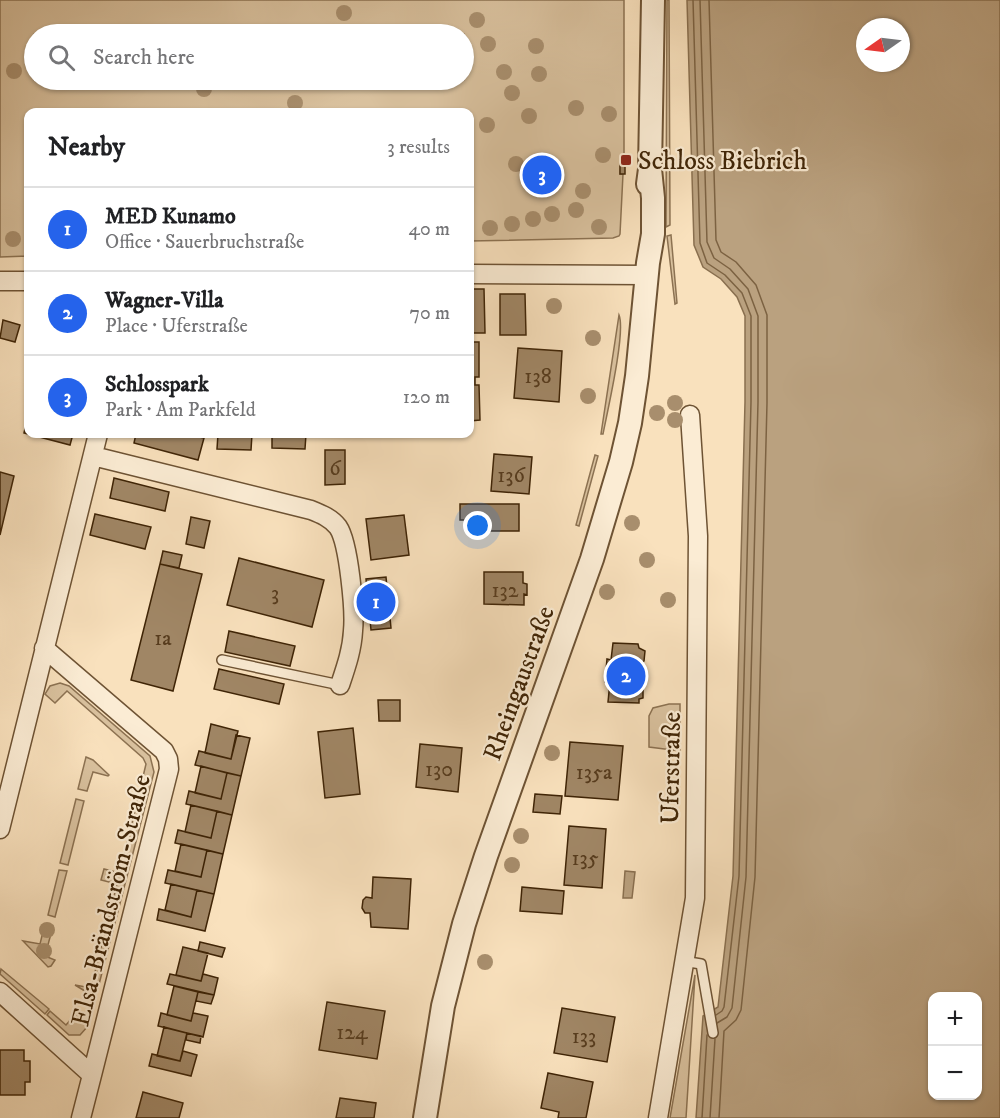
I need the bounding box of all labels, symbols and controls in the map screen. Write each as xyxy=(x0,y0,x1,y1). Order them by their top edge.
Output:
north arrow xyxy=(856,18,910,72)
search box xyxy=(24,24,474,90)
icon: search xyxy=(45,41,78,74)
text: Search here xyxy=(93,44,195,71)
text: Nearby xyxy=(48,131,125,164)
text: 3 results xyxy=(387,135,450,160)
place label: Schloss Biebrich xyxy=(638,145,807,178)
pin: 3 xyxy=(522,152,562,198)
marker: Schloss Biebrich xyxy=(619,153,633,167)
text: MED Kunamo xyxy=(105,203,236,230)
text: 1 xyxy=(64,217,71,242)
text: 40 m xyxy=(408,217,450,242)
text: Office · Sauerbruchstraße xyxy=(105,230,304,255)
text: Wagner-Villa xyxy=(105,287,224,314)
text: 2 xyxy=(63,301,72,326)
text: 70 m xyxy=(409,301,450,326)
text: Place · Uferstraße xyxy=(105,314,248,339)
house number: 138 xyxy=(524,363,552,390)
text: Schlosspark xyxy=(105,371,209,398)
text: 3 xyxy=(64,385,71,410)
text: 120 m xyxy=(403,385,450,410)
text: Park · Am Parkfeld xyxy=(105,398,256,423)
house number: 6 xyxy=(329,455,342,482)
house number: 136 xyxy=(497,462,526,489)
your location xyxy=(463,511,492,540)
house number: 132 xyxy=(491,577,519,604)
house number: 3 xyxy=(271,580,279,607)
pin: 1 xyxy=(356,580,395,624)
street label: Rheingaustraße xyxy=(476,602,563,765)
house number: 1a xyxy=(154,625,172,652)
pin: 2 xyxy=(606,654,646,698)
street label: Uferstraße xyxy=(654,712,689,825)
house number: 130 xyxy=(425,756,453,783)
house number: 135a xyxy=(576,759,613,786)
street label: Elsa-Brändström-Straße xyxy=(64,771,159,1030)
house number: 135 xyxy=(571,845,599,872)
map controls xyxy=(928,992,982,1100)
button: + xyxy=(928,992,982,1046)
house number: 124 xyxy=(336,1019,369,1046)
house number: 133 xyxy=(572,1023,596,1050)
button: − xyxy=(928,1046,982,1100)

